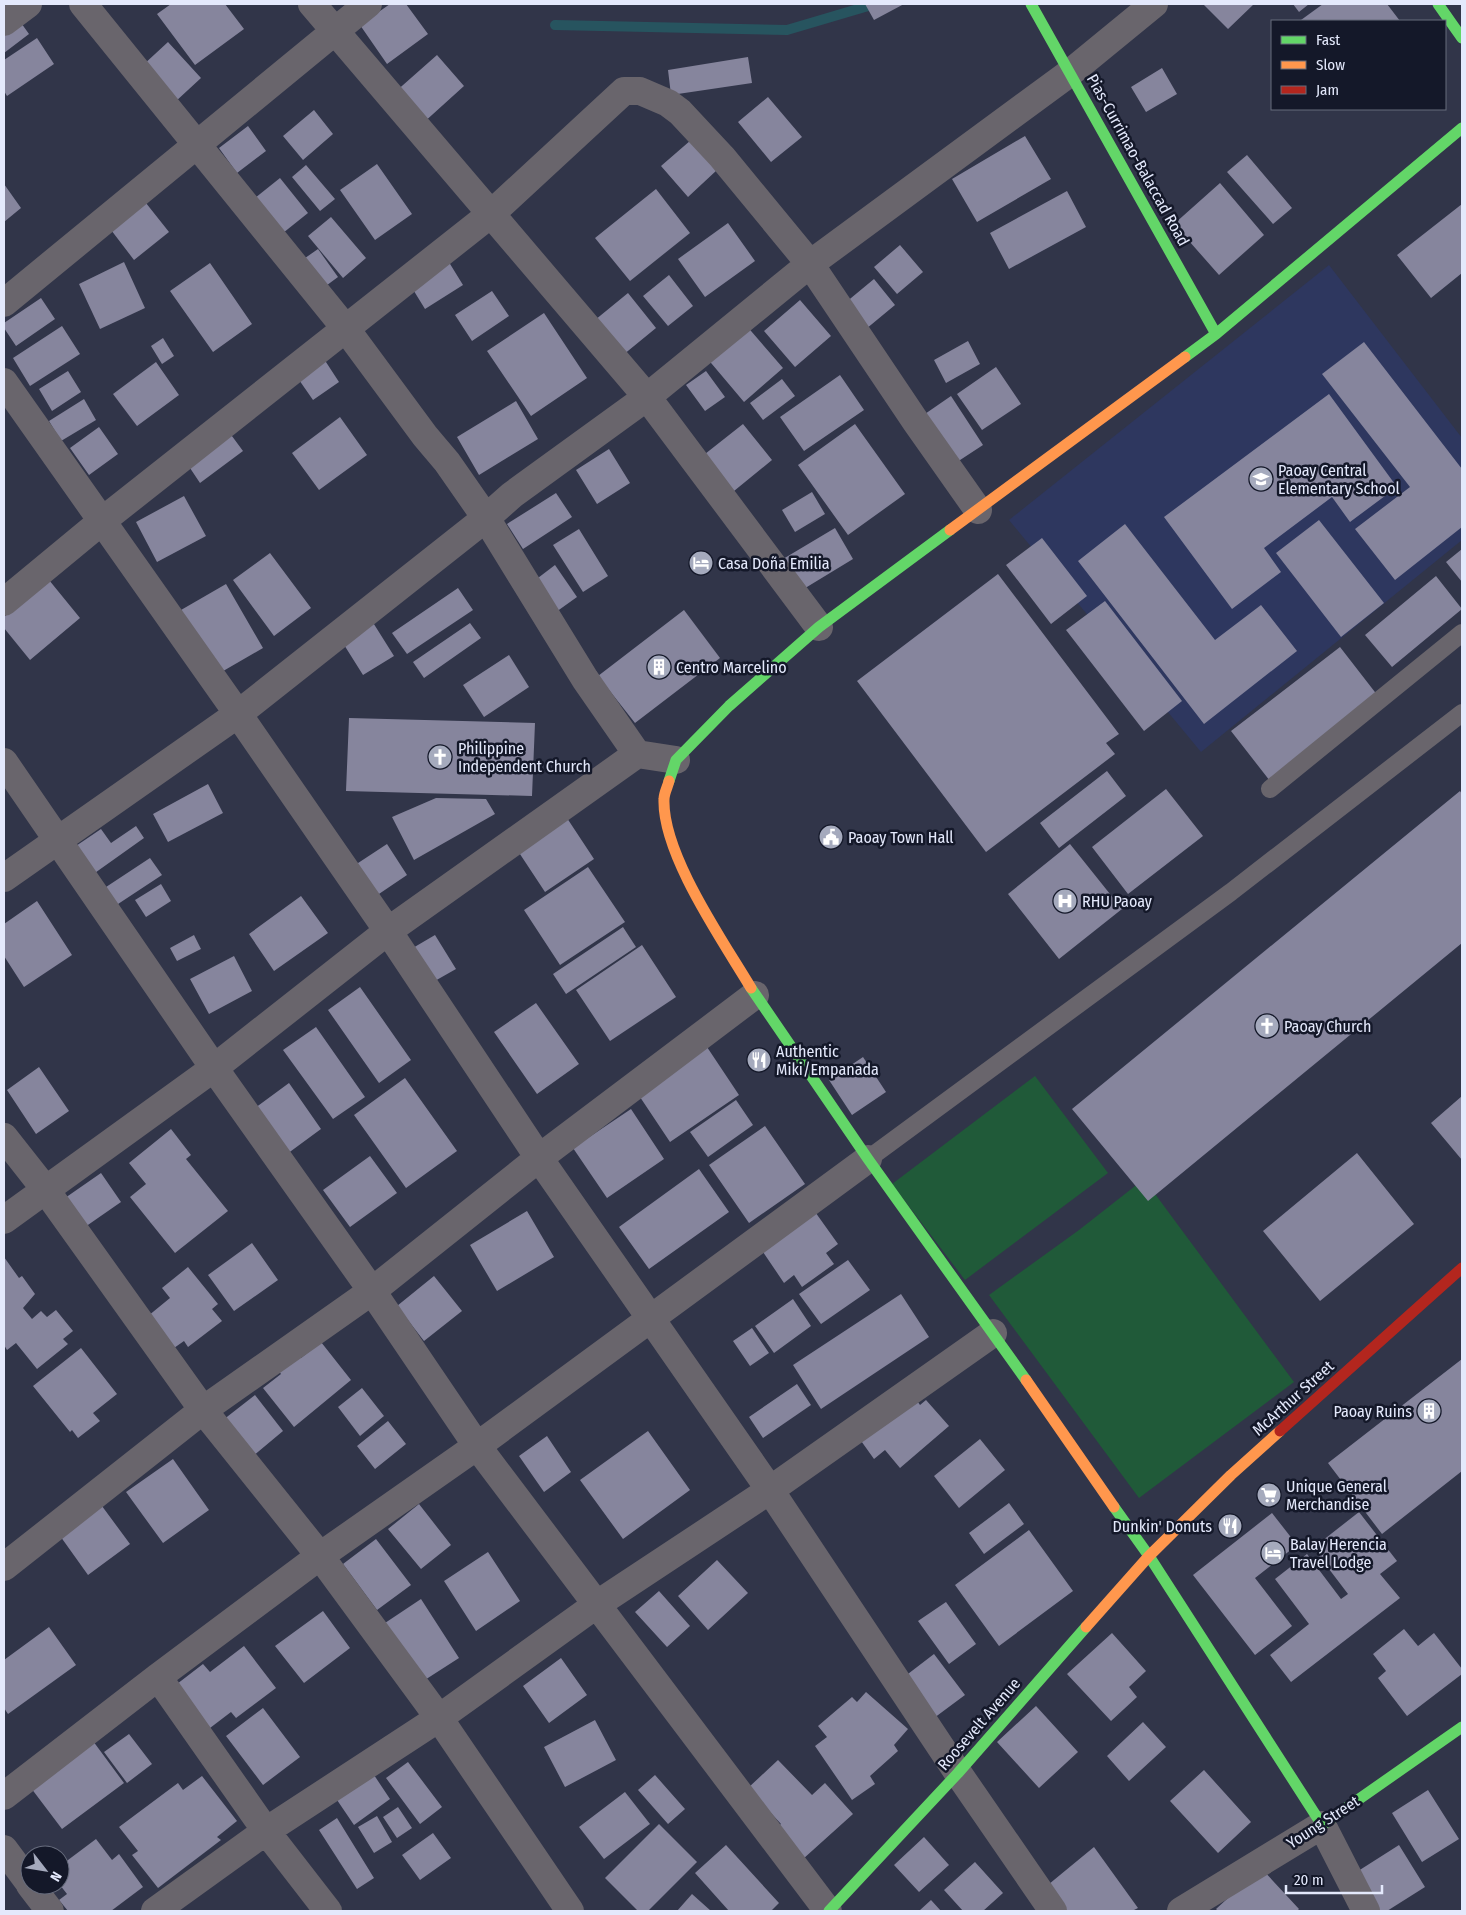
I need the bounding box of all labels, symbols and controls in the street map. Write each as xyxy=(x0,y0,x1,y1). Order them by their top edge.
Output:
legend xyxy=(1271,20,1446,110)
text: Fast xyxy=(1316,31,1340,49)
text: Slow xyxy=(1316,56,1345,74)
street label: Pias-Currimao-Balaccad Road xyxy=(1083,71,1193,249)
text: Jam xyxy=(1316,81,1339,99)
place label: Paoay Central Elementary School xyxy=(1278,461,1400,498)
school or university icon: Paoay Central Elementary School xyxy=(1248,466,1274,492)
hotel icon: Casa Doña Emilia xyxy=(688,550,714,576)
place label: Casa Doña Emilia xyxy=(718,554,830,573)
building icon: Centro Marcelino xyxy=(646,654,672,680)
place label: Centro Marcelino xyxy=(676,658,787,677)
place label: Philippine Independent Church xyxy=(458,739,591,776)
church icon: Philippine Independent Church xyxy=(427,744,453,770)
public building icon: Paoay Town Hall xyxy=(818,824,844,850)
place label: Paoay Town Hall xyxy=(848,828,954,847)
hospital icon: RHU Paoay xyxy=(1052,888,1078,914)
place label: RHU Paoay xyxy=(1082,892,1153,911)
church icon: Paoay Church xyxy=(1254,1013,1280,1039)
place label: Paoay Church xyxy=(1284,1017,1371,1036)
place label: Authentic Miki/Empanada xyxy=(776,1042,879,1079)
restaurant icon: Authentic Miki/Empanada xyxy=(746,1047,772,1073)
street label: McArthur Street xyxy=(1248,1356,1338,1440)
building icon: Paoay Ruins xyxy=(1416,1398,1442,1424)
place label: Paoay Ruins xyxy=(1333,1402,1412,1421)
place label: Unique General Merchandise xyxy=(1286,1477,1387,1514)
supermarket icon: Unique General Merchandise xyxy=(1256,1482,1282,1508)
restaurant icon: Dunkin' Donuts xyxy=(1217,1513,1243,1539)
place label: Dunkin' Donuts xyxy=(1113,1517,1212,1536)
place label: Balay Herencia Travel Lodge xyxy=(1290,1535,1387,1572)
hotel icon: Balay Herencia Travel Lodge xyxy=(1260,1540,1286,1566)
street label: Roosevelt Avenue xyxy=(934,1674,1024,1774)
street label: Young Street xyxy=(1283,1791,1364,1853)
north arrow xyxy=(20,1845,70,1895)
scale bar xyxy=(1286,1862,1382,1894)
text: N xyxy=(46,1868,65,1884)
text: 20 m xyxy=(1294,1871,1324,1889)

